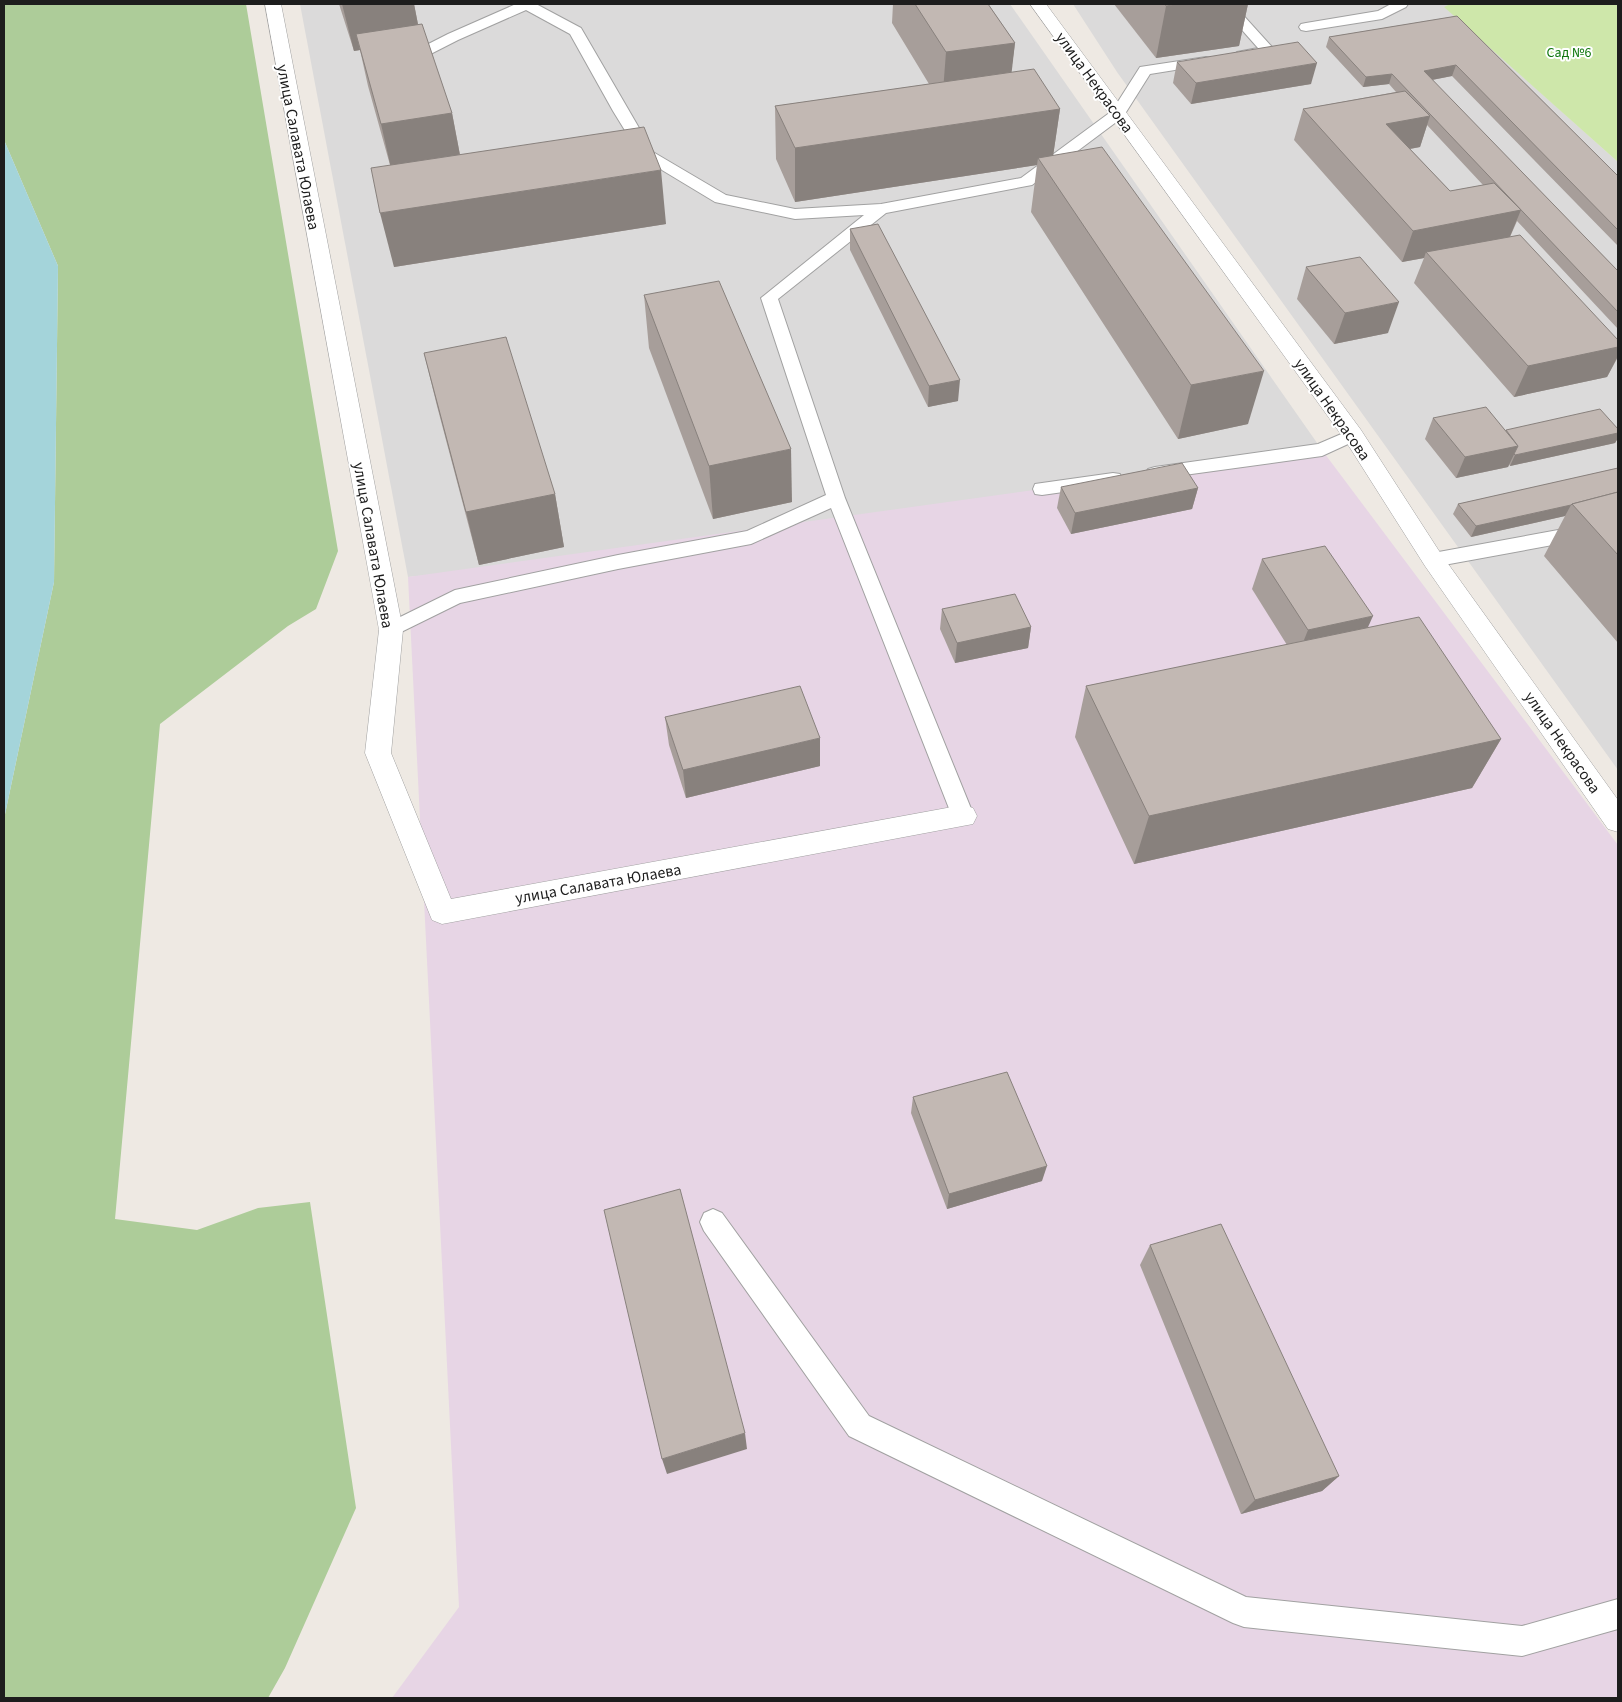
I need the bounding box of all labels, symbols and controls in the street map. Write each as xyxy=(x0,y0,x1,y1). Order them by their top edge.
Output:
street label: улица Некрасова xyxy=(1050,28,1138,138)
park label: Сад №6 xyxy=(1547,43,1591,63)
street label: улица Салавата Юлаева xyxy=(271,63,325,232)
street label: улица Некрасова xyxy=(1289,354,1376,465)
street label: улица Салавата Юлаева xyxy=(348,460,398,630)
street label: улица Некрасова xyxy=(1519,687,1606,798)
street label: улица Салавата Юлаева xyxy=(513,859,683,909)

